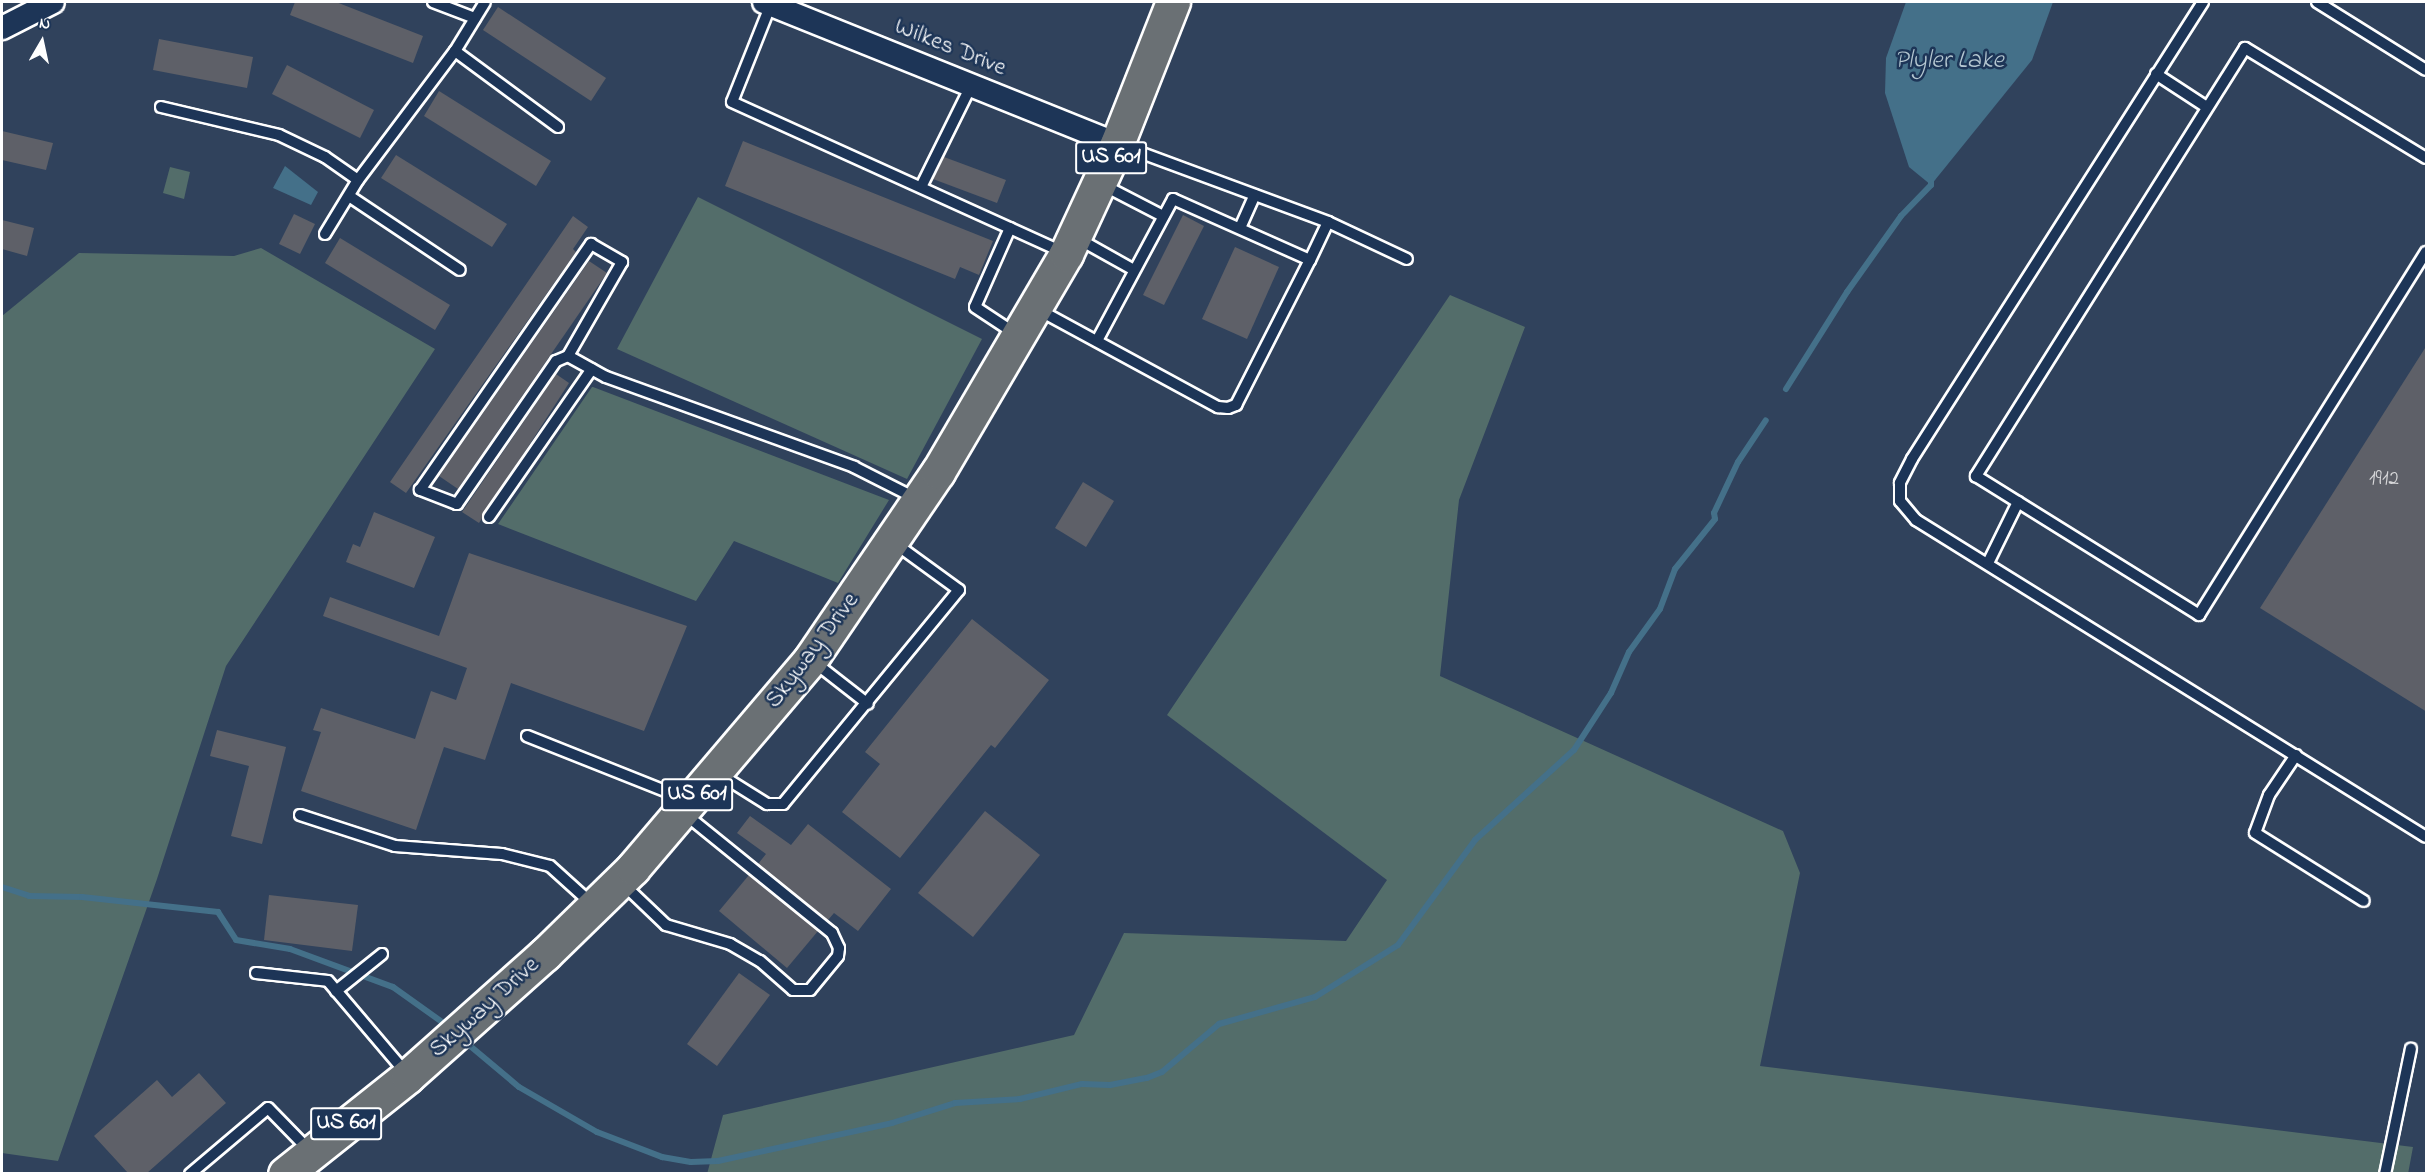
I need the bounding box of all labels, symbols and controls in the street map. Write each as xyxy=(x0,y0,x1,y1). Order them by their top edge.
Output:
north arrow xyxy=(12,12,72,72)
text: N xyxy=(38,12,52,37)
street label: Wilkes Drive xyxy=(890,13,1010,83)
water label: Plyler Lake xyxy=(1894,46,2004,78)
road number: US 601 xyxy=(1075,139,1147,177)
house number: 1912 xyxy=(2369,466,2399,492)
street label: Skyway Drive xyxy=(760,587,866,715)
road number: US 601 xyxy=(661,776,733,814)
street label: Skyway Drive xyxy=(424,951,546,1065)
road number: US 601 xyxy=(310,1105,382,1143)

